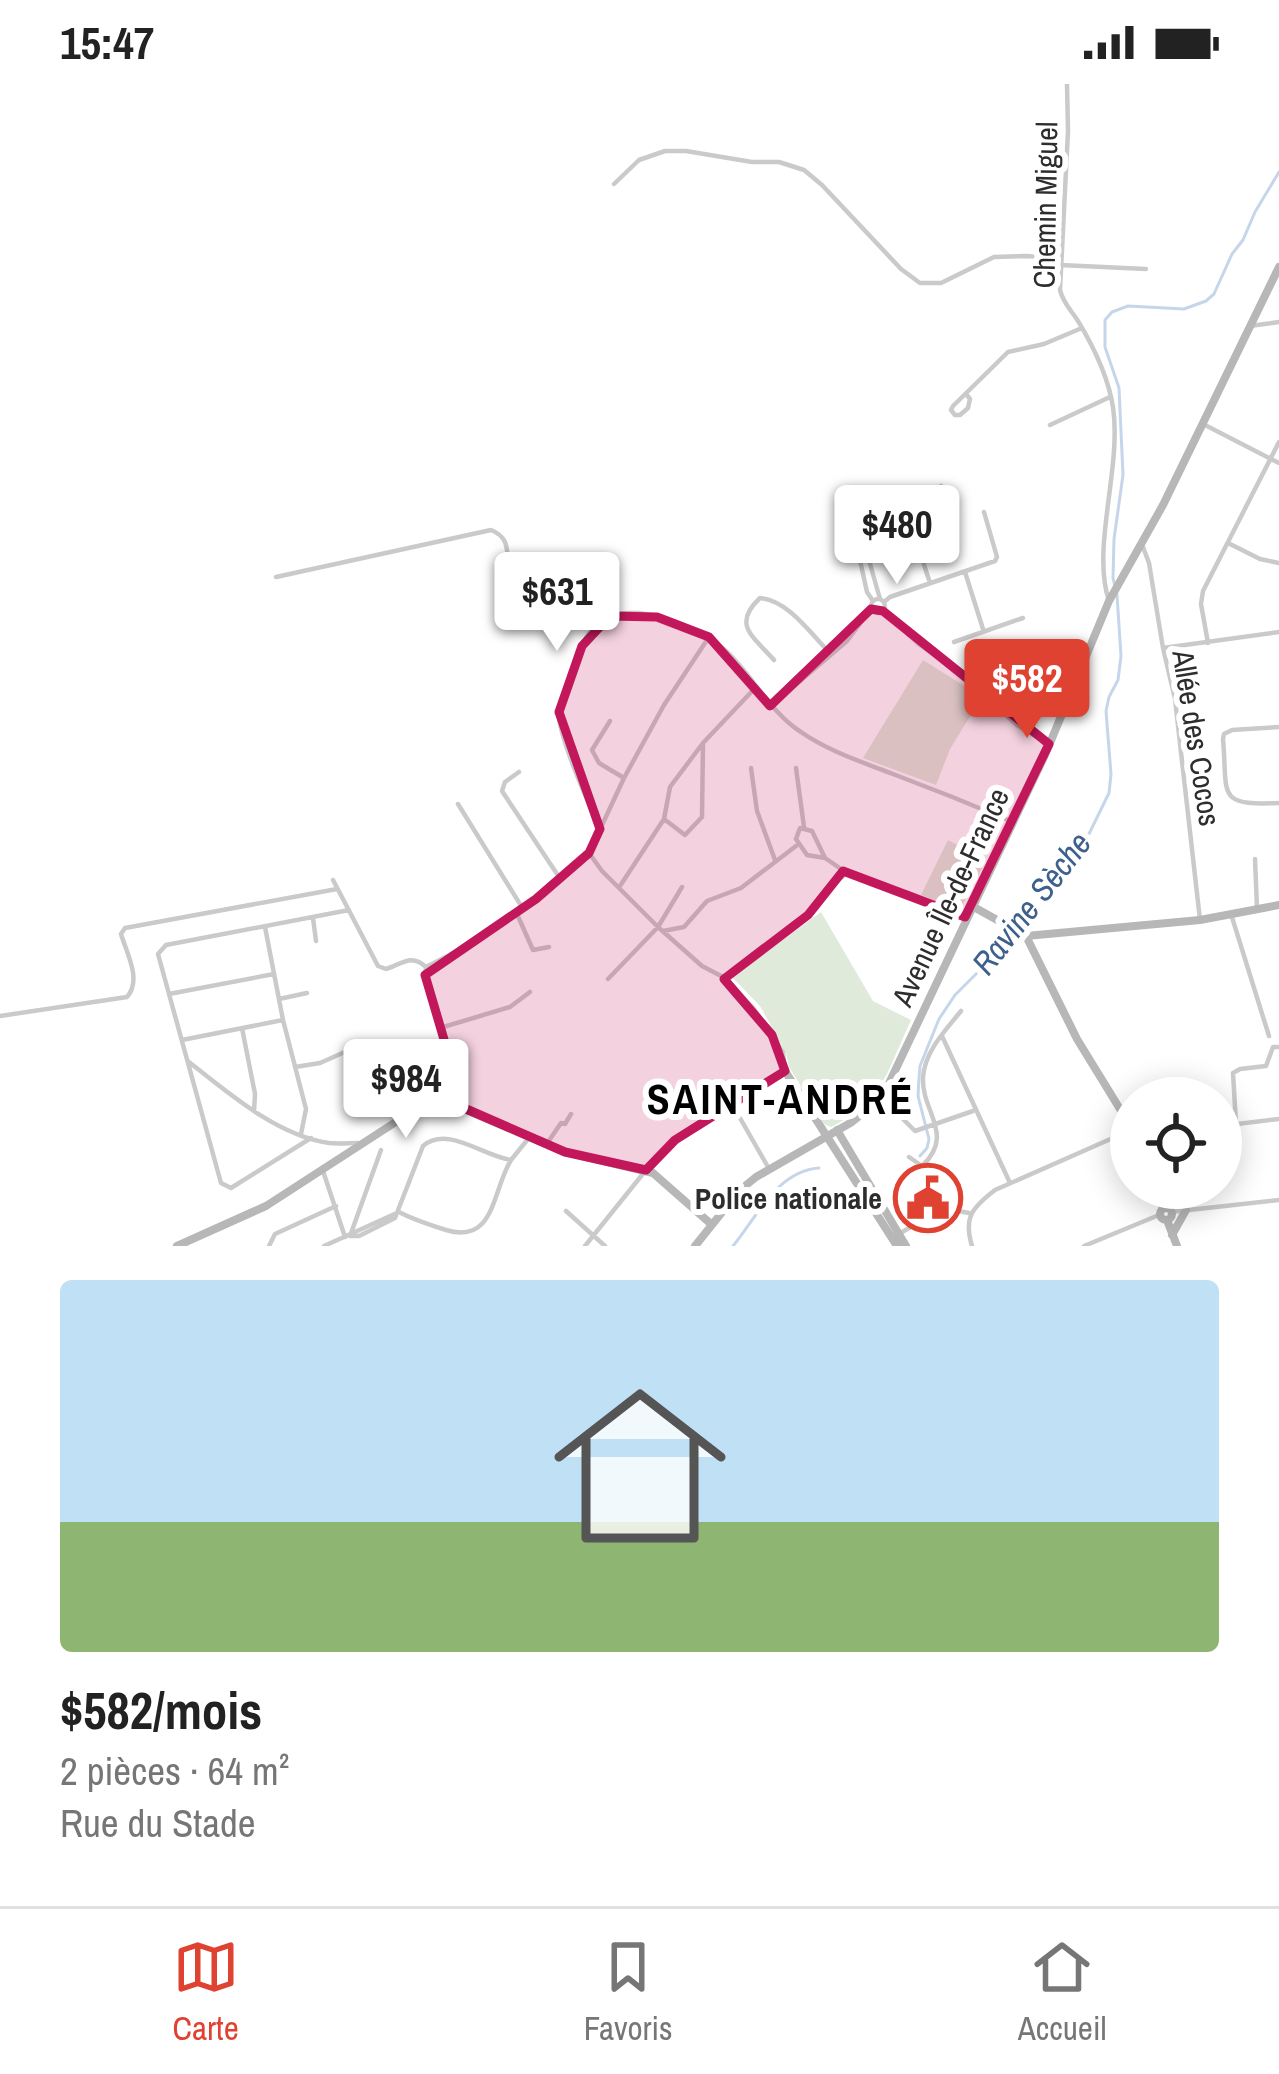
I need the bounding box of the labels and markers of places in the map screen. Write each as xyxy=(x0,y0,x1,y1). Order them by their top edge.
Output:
pin: $480 xyxy=(826,485,968,587)
pin: $631 xyxy=(486,552,628,654)
pin: $582 xyxy=(956,639,1098,741)
pin: $984 xyxy=(335,1039,477,1141)
public building icon: Police nationale xyxy=(893,1163,963,1233)
place label: Police nationale xyxy=(695,1178,882,1218)

